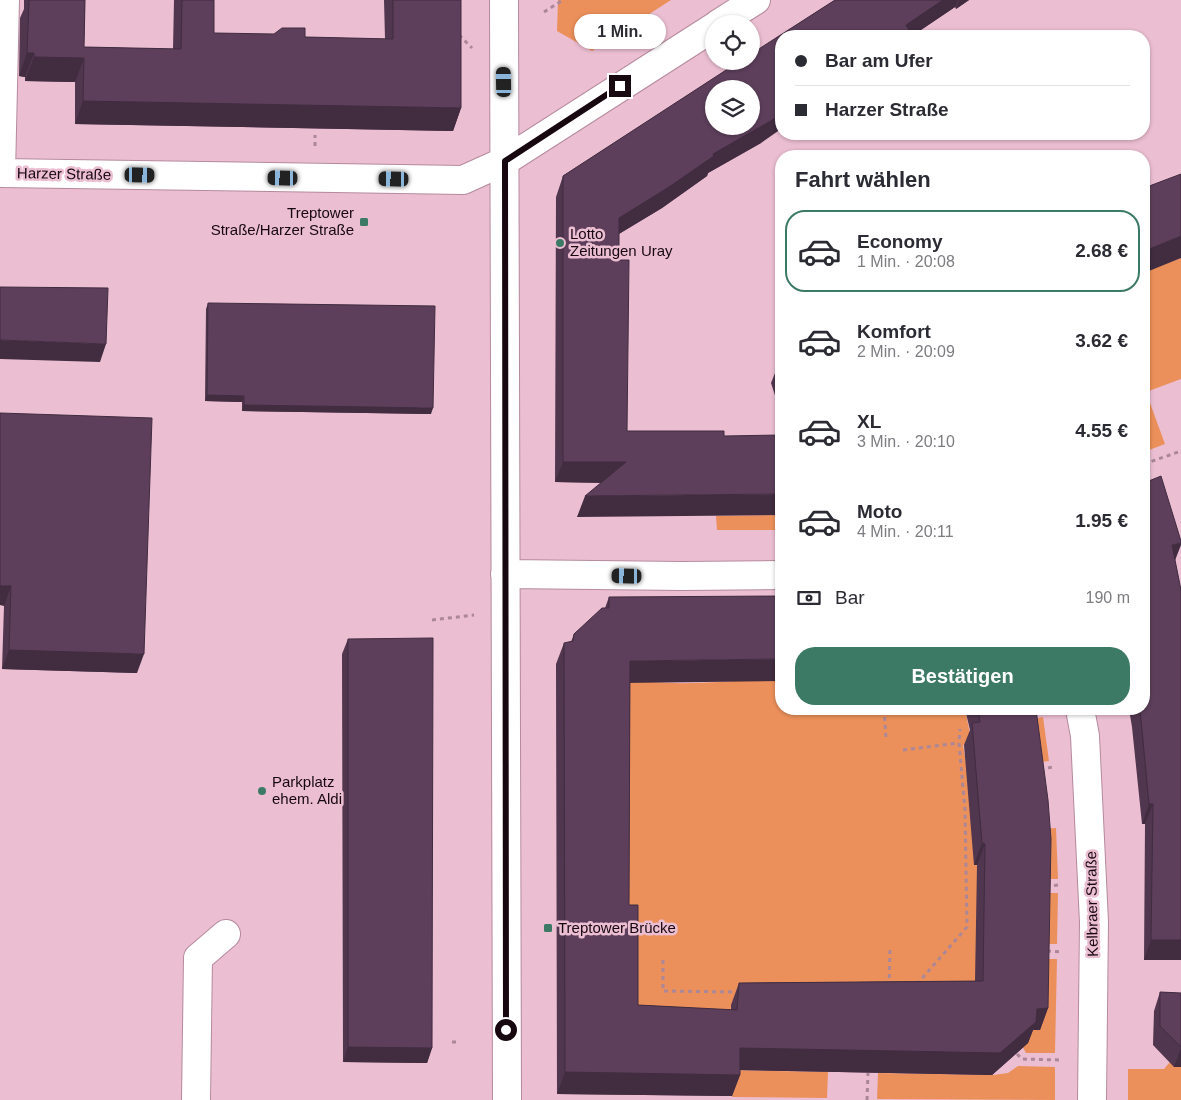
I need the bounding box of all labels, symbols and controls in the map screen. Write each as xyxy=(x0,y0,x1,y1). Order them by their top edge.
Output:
callout: 1 Min. xyxy=(574,13,666,48)
map controls xyxy=(705,15,760,135)
button: locate xyxy=(705,15,760,70)
text: 1 Min. xyxy=(597,23,643,40)
text: Bar am Ufer xyxy=(825,50,933,71)
car xyxy=(496,67,511,97)
route end xyxy=(609,75,631,97)
button: layers xyxy=(705,80,760,135)
text: Harzer Straße xyxy=(825,99,949,120)
street label: Harzer Straße xyxy=(17,164,111,183)
car xyxy=(124,167,155,183)
text: Fahrt wählen xyxy=(795,167,931,192)
car xyxy=(267,170,298,186)
car xyxy=(378,171,409,187)
place label: Treptower Straße/Harzer Straße xyxy=(211,204,354,238)
marker: Treptower Straße/Harzer Straße xyxy=(358,216,370,228)
place label: Lotto Zeitungen Uray xyxy=(570,225,673,259)
icon: car xyxy=(797,229,842,274)
text: Economy xyxy=(857,231,943,252)
marker: Lotto Zeitungen Uray xyxy=(554,237,566,249)
text: 2.68 € xyxy=(1075,240,1128,261)
text: 1 Min. · 20:08 xyxy=(857,253,955,270)
icon: car xyxy=(797,319,842,364)
text: Komfort xyxy=(857,321,931,342)
text: 3.62 € xyxy=(1075,330,1128,351)
text: 2 Min. · 20:09 xyxy=(857,343,955,360)
icon: car xyxy=(797,409,842,454)
text: XL xyxy=(857,411,881,432)
text: 4.55 € xyxy=(1075,420,1128,441)
text: 3 Min. · 20:10 xyxy=(857,433,955,450)
icon: car xyxy=(797,499,842,544)
text: Moto xyxy=(857,501,902,522)
text: 1.95 € xyxy=(1075,510,1128,531)
text: 4 Min. · 20:11 xyxy=(857,523,954,540)
car xyxy=(611,568,642,584)
icon: cash xyxy=(795,584,823,612)
text: Bar xyxy=(835,587,865,608)
text: 190 m xyxy=(1086,589,1130,606)
button: Bestätigen xyxy=(795,647,1130,705)
place label: Parkplatz ehem. Aldi xyxy=(272,773,342,807)
marker: Parkplatz ehem. Aldi xyxy=(256,785,268,797)
street label: Kelbraer Straße xyxy=(1082,851,1101,957)
place label: Treptower Brücke xyxy=(558,919,676,936)
marker: Treptower Brücke xyxy=(542,922,554,934)
route start xyxy=(495,1019,517,1041)

